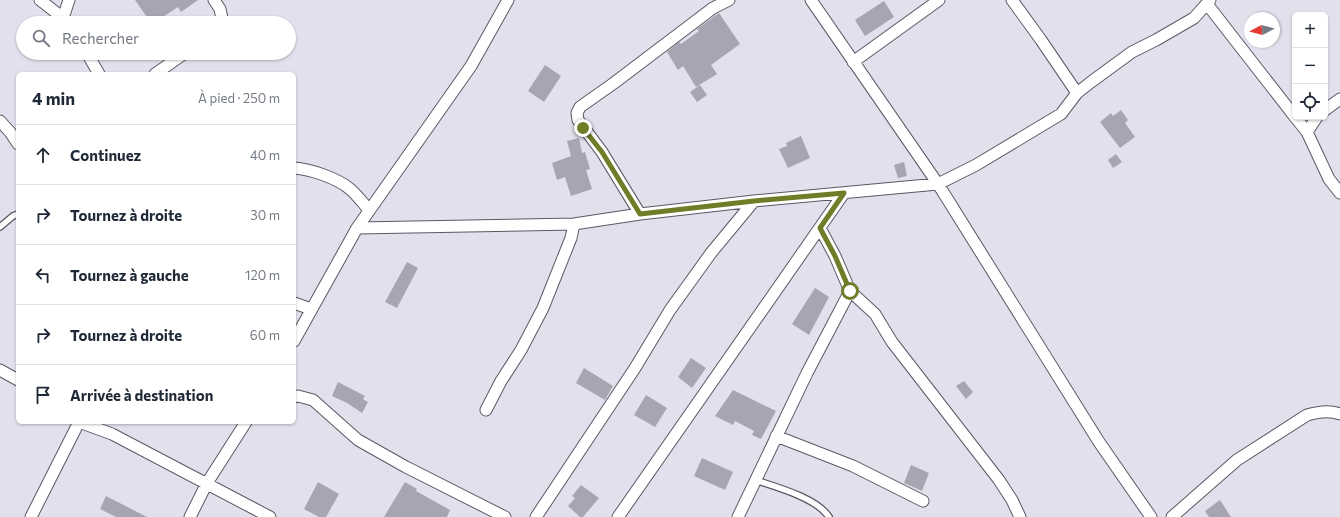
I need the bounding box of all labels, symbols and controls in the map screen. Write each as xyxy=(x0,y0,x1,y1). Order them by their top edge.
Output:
north arrow xyxy=(1244,12,1280,48)
map controls xyxy=(1292,12,1328,120)
button: + xyxy=(1292,12,1328,48)
search box xyxy=(16,16,296,60)
icon: search xyxy=(30,27,52,49)
text: Rechercher xyxy=(62,29,139,47)
button: − xyxy=(1292,48,1328,84)
button: locate xyxy=(1292,84,1328,120)
text: 4 min xyxy=(32,88,75,109)
text: À pied · 250 m xyxy=(198,90,280,106)
route end xyxy=(574,119,592,137)
icon: ahead xyxy=(32,144,54,166)
text: Continuez xyxy=(70,146,141,164)
text: 40 m xyxy=(250,147,280,163)
icon: right xyxy=(32,204,54,226)
text: Tournez à droite xyxy=(70,206,182,224)
text: 30 m xyxy=(250,207,280,223)
icon: left xyxy=(32,264,54,286)
text: Tournez à gauche xyxy=(70,266,189,284)
text: 120 m xyxy=(245,267,280,283)
route start xyxy=(841,282,859,300)
icon: right xyxy=(32,324,54,346)
text: Tournez à droite xyxy=(70,326,182,344)
text: 60 m xyxy=(250,327,280,343)
icon: arrive xyxy=(32,384,54,406)
text: Arrivée à destination xyxy=(70,386,213,404)

